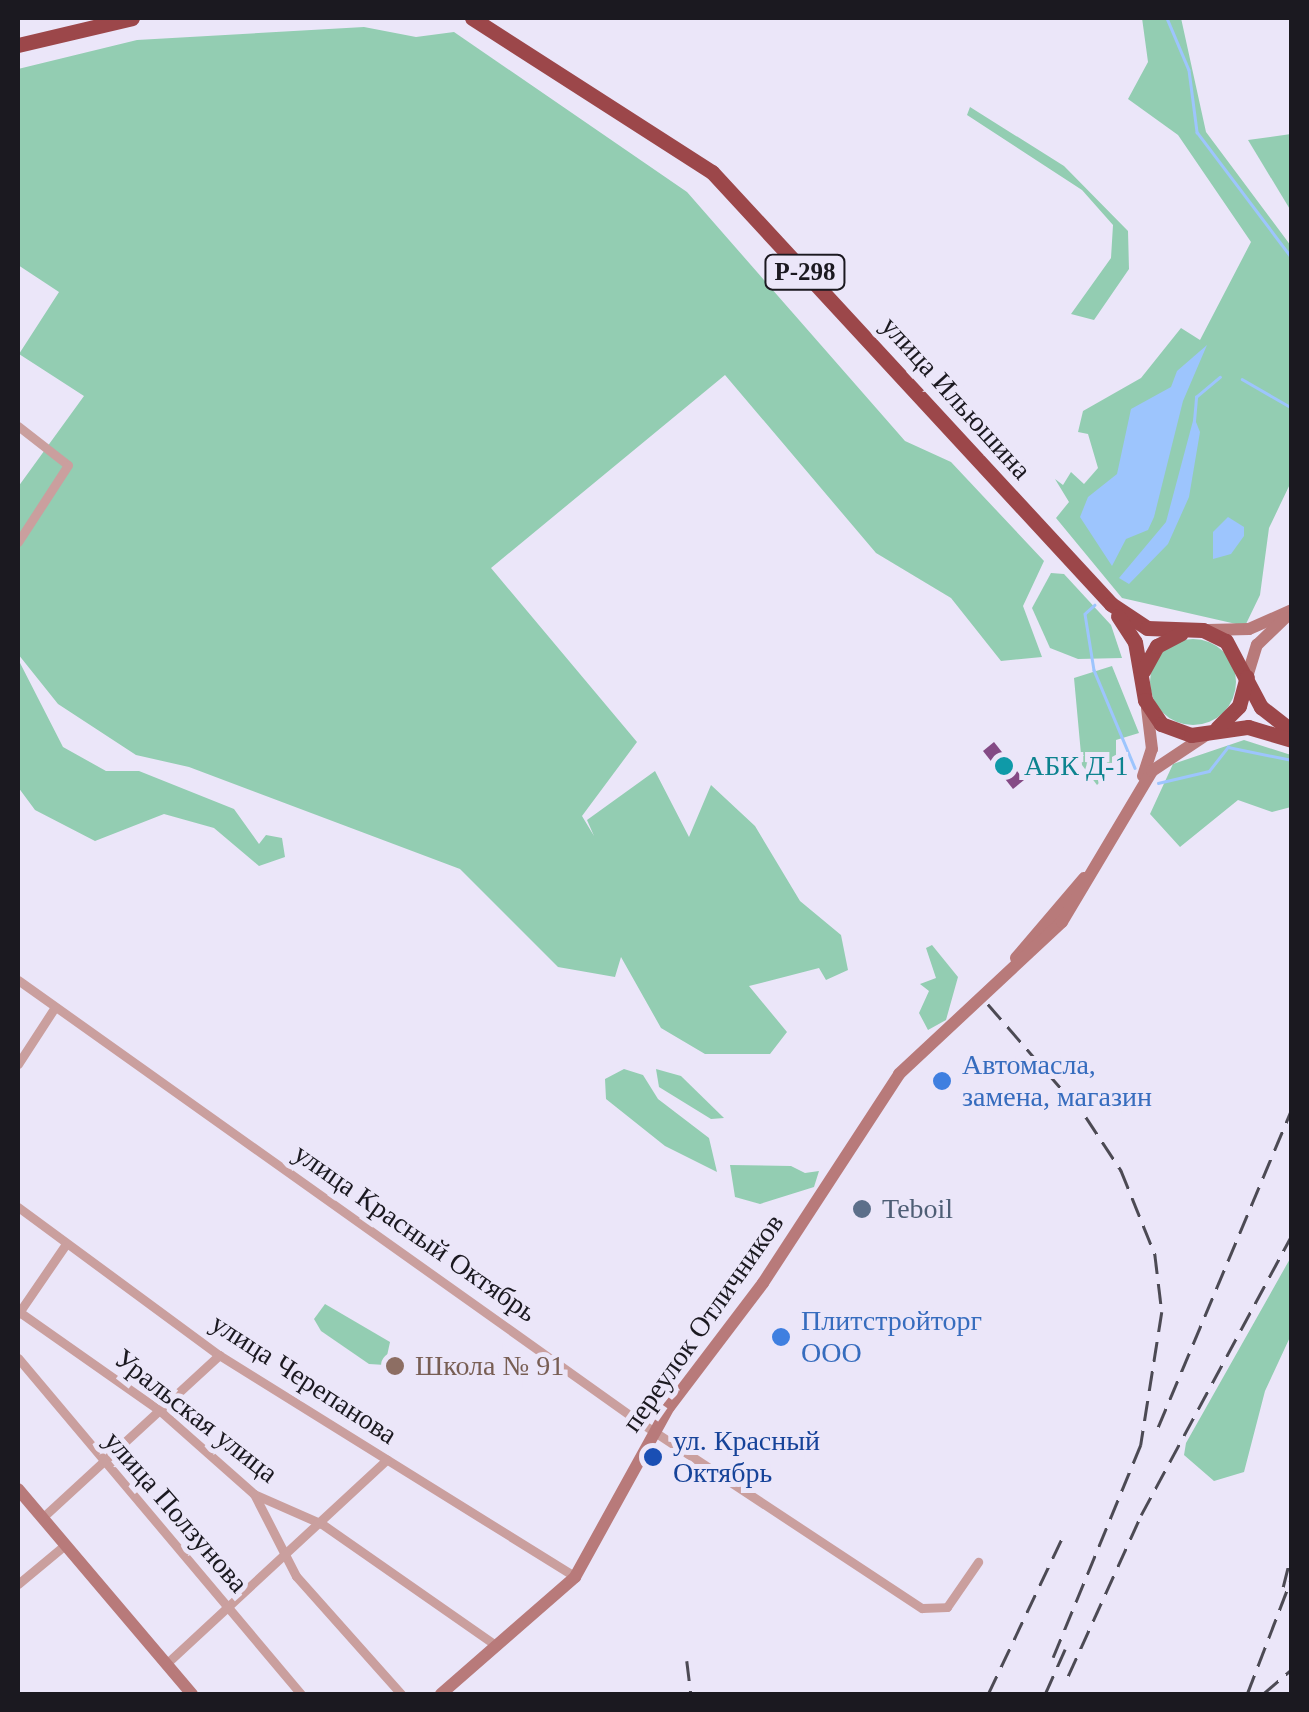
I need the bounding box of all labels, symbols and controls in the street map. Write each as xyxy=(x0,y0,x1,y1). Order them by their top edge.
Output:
road number: Р-298 xyxy=(762,252,848,292)
street label: улица Ильюшина xyxy=(874,309,1038,487)
place label: АБК Д-1 xyxy=(1024,749,1128,783)
marker: АБК Д-1 xyxy=(993,755,1015,777)
place label: Автомасла, замена, магазин xyxy=(962,1048,1152,1114)
marker: Автомасла, замена, магазин xyxy=(931,1070,953,1092)
street label: улица Красный Октябрь xyxy=(287,1136,543,1330)
place label: Teboil xyxy=(882,1192,953,1226)
marker: Teboil xyxy=(851,1198,873,1220)
street label: переулок Отличников xyxy=(615,1207,791,1439)
place label: Плитстройторг ООО xyxy=(801,1304,982,1370)
street label: улица Черепанова xyxy=(205,1306,403,1452)
marker: Плитстройторг ООО xyxy=(770,1326,792,1348)
street label: Уральская улица xyxy=(108,1342,284,1490)
place label: Школа № 91 xyxy=(415,1349,564,1383)
marker: Школа № 91 xyxy=(384,1355,406,1377)
street label: улица Ползунова xyxy=(97,1424,255,1600)
place label: ул. Красный Октябрь xyxy=(673,1424,820,1490)
marker: ул. Красный Октябрь xyxy=(642,1446,664,1468)

